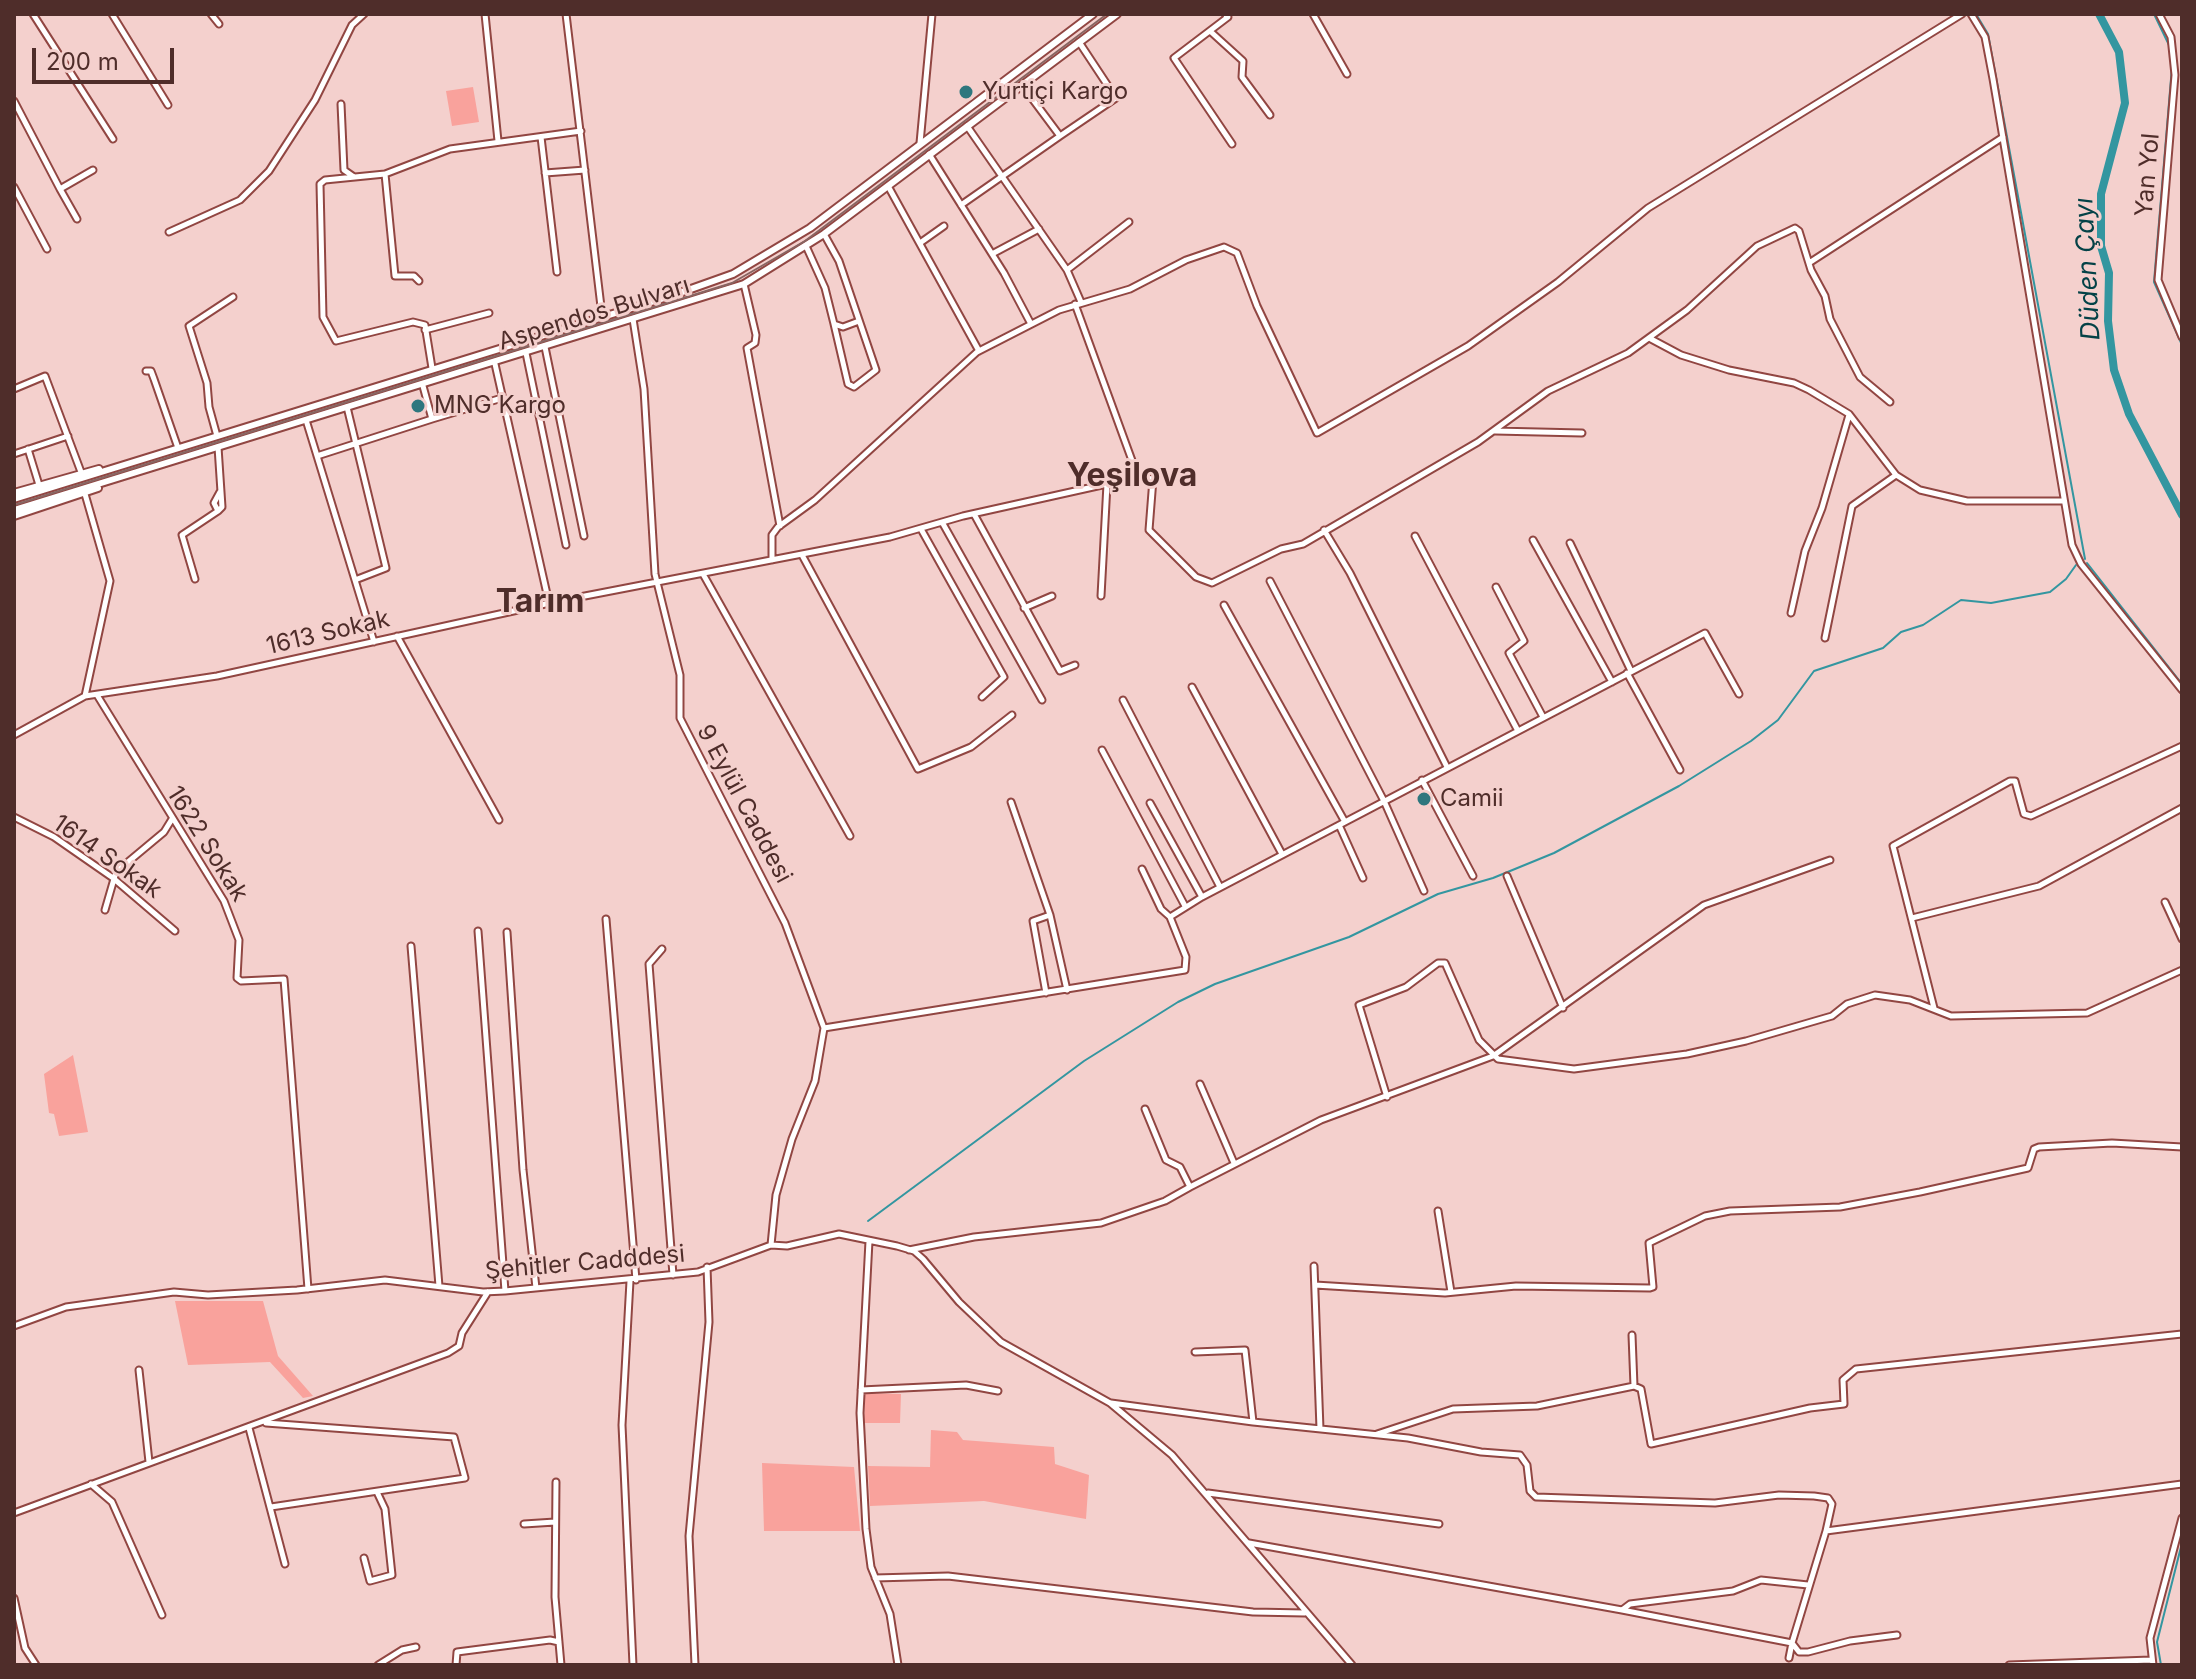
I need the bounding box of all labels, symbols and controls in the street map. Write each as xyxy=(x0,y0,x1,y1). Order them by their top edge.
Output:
scale bar xyxy=(36,32,178,82)
text: 200 m xyxy=(46,47,119,76)
place label: Yurtiçi Kargo xyxy=(982,78,1128,106)
marker: Yurtiçi Kargo xyxy=(957,83,975,101)
street label: Yan Yol xyxy=(2130,132,2166,218)
water label: Düden Çayı xyxy=(2069,197,2107,341)
street label: Aspendos Bulvarı xyxy=(495,271,693,357)
place label: MNG Kargo xyxy=(434,392,566,420)
marker: MNG Kargo xyxy=(409,397,427,415)
district label: Yeşilova xyxy=(1067,457,1197,495)
district label: Tarım xyxy=(496,583,584,621)
street label: 1613 Sokak xyxy=(264,605,392,661)
street label: 9 Eylül Caddesi xyxy=(690,720,798,888)
street label: 1622 Sokak xyxy=(160,781,254,907)
place label: Camii xyxy=(1440,785,1504,813)
marker: Camii xyxy=(1415,790,1433,808)
street label: 1614 Sokak xyxy=(47,809,167,905)
street label: Şehitler Cadddesi xyxy=(484,1240,686,1286)

